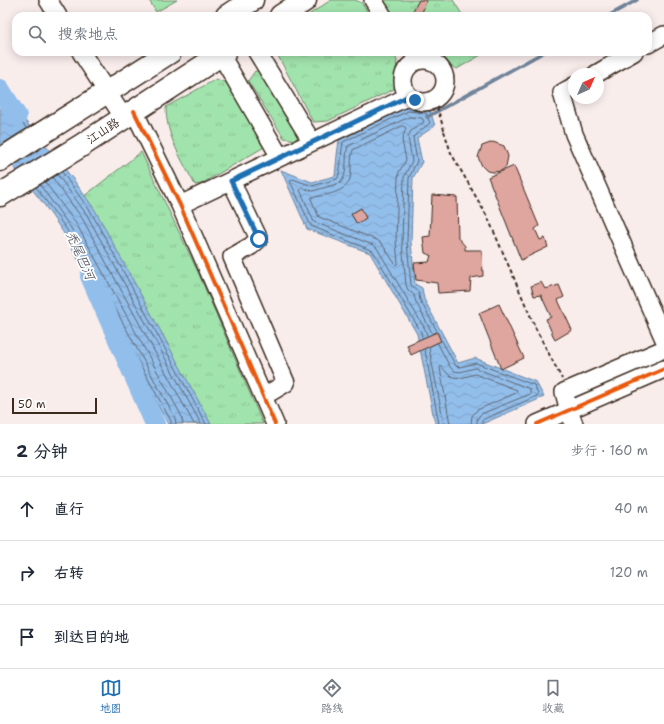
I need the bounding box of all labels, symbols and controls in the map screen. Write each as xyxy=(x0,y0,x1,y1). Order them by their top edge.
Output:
search box xyxy=(12,12,652,56)
icon: search xyxy=(26,23,48,45)
text: 搜索地点 xyxy=(58,24,118,44)
north arrow xyxy=(568,68,604,104)
route end xyxy=(406,91,424,109)
street label: 江山路 xyxy=(84,114,122,148)
water label: 秃尾巴河 xyxy=(62,228,100,284)
route start xyxy=(250,230,268,248)
scale bar xyxy=(12,396,97,415)
text: 50 m xyxy=(18,397,46,412)
text: 2 分钟 xyxy=(16,440,68,462)
text: 步行 · 160 m xyxy=(571,442,648,459)
icon: ahead xyxy=(16,498,38,520)
text: 直行 xyxy=(54,499,84,519)
text: 40 m xyxy=(614,500,648,517)
icon: right xyxy=(16,562,38,584)
text: 右转 xyxy=(54,563,84,583)
text: 120 m xyxy=(610,564,648,581)
icon: arrive xyxy=(16,626,38,648)
text: 到达目的地 xyxy=(54,627,129,647)
tab: 地图 xyxy=(100,677,122,716)
tab: 路线 xyxy=(321,677,343,716)
tab: 收藏 xyxy=(542,677,564,716)

